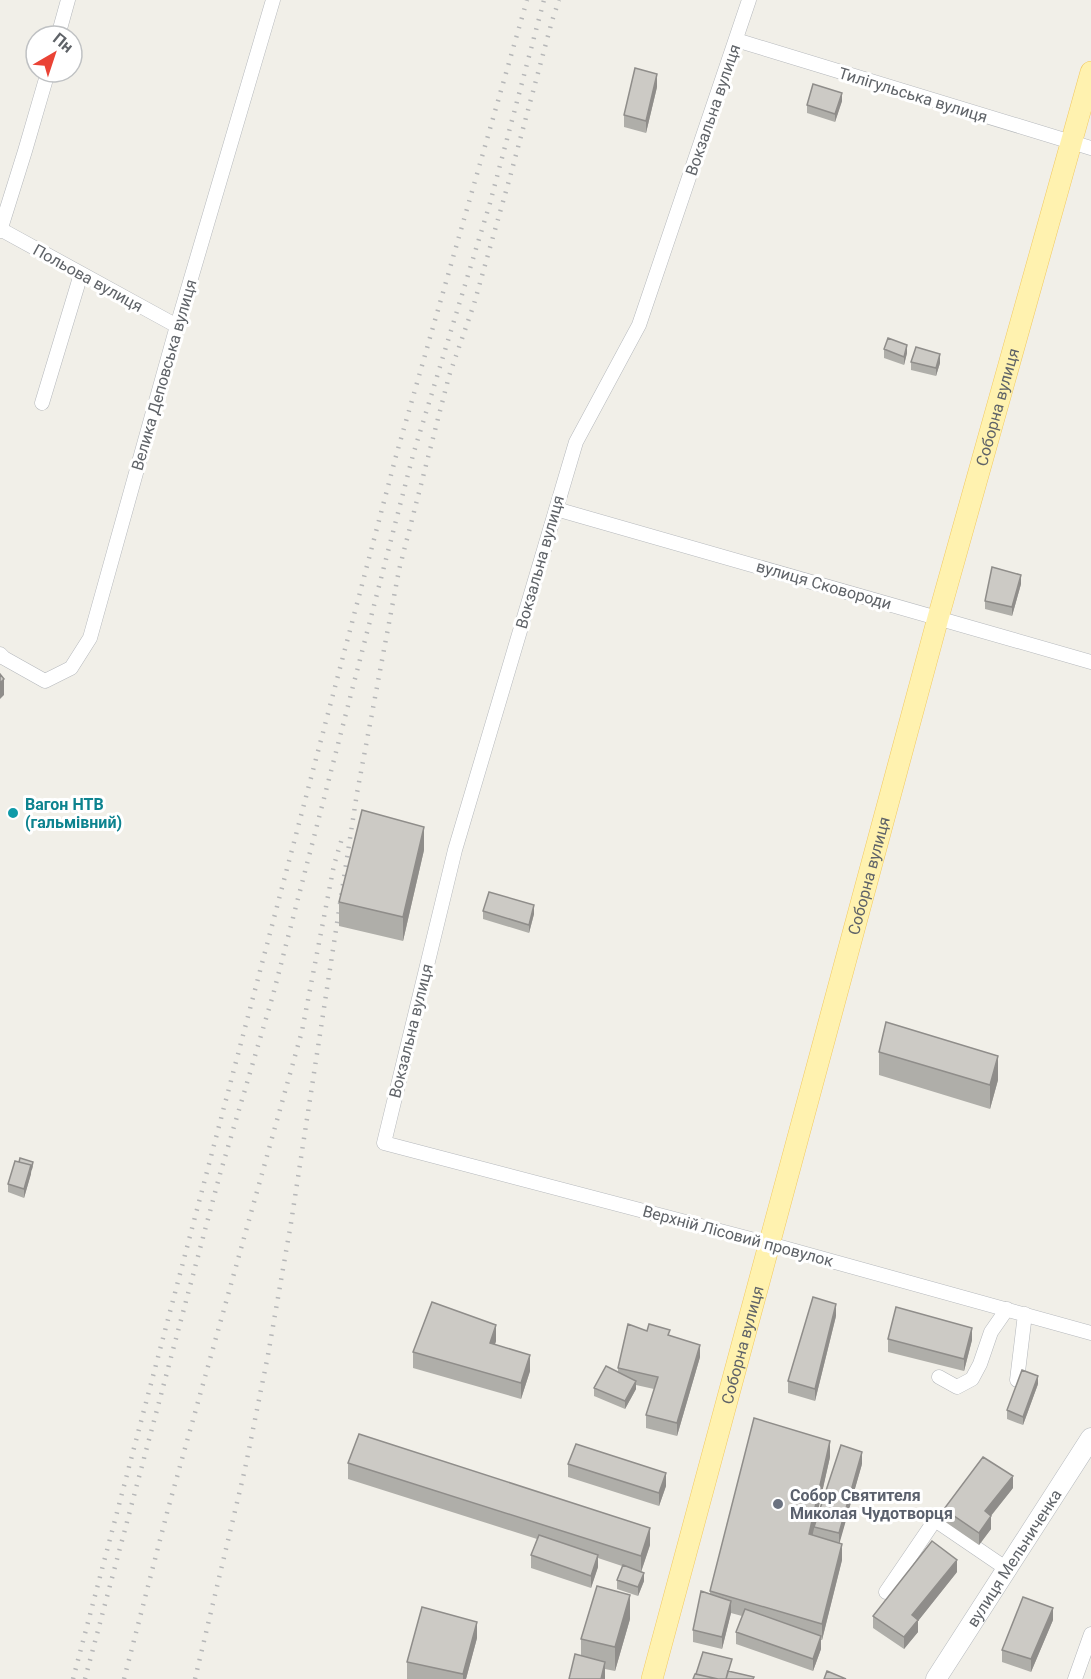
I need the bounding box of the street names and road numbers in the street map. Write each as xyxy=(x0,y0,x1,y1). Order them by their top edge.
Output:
street label: Вокзальна вулиця xyxy=(682,42,744,178)
street label: Тилігульська вулиця xyxy=(836,63,990,127)
street label: Польова вулиця xyxy=(30,240,146,316)
street label: Велика Деповська вулиця xyxy=(128,277,200,473)
street label: Соборна вулиця xyxy=(972,346,1023,468)
street label: Вокзальна вулиця xyxy=(512,493,568,631)
street label: вулиця Сковороди xyxy=(754,557,894,613)
street label: Соборна вулиця xyxy=(844,815,894,937)
street label: Вокзальна вулиця xyxy=(385,962,437,1100)
street label: Верхній Лісовий провулок xyxy=(641,1201,836,1271)
street label: Соборна вулиця xyxy=(717,1284,767,1406)
street label: вулиця Мельниченка xyxy=(963,1486,1065,1630)

